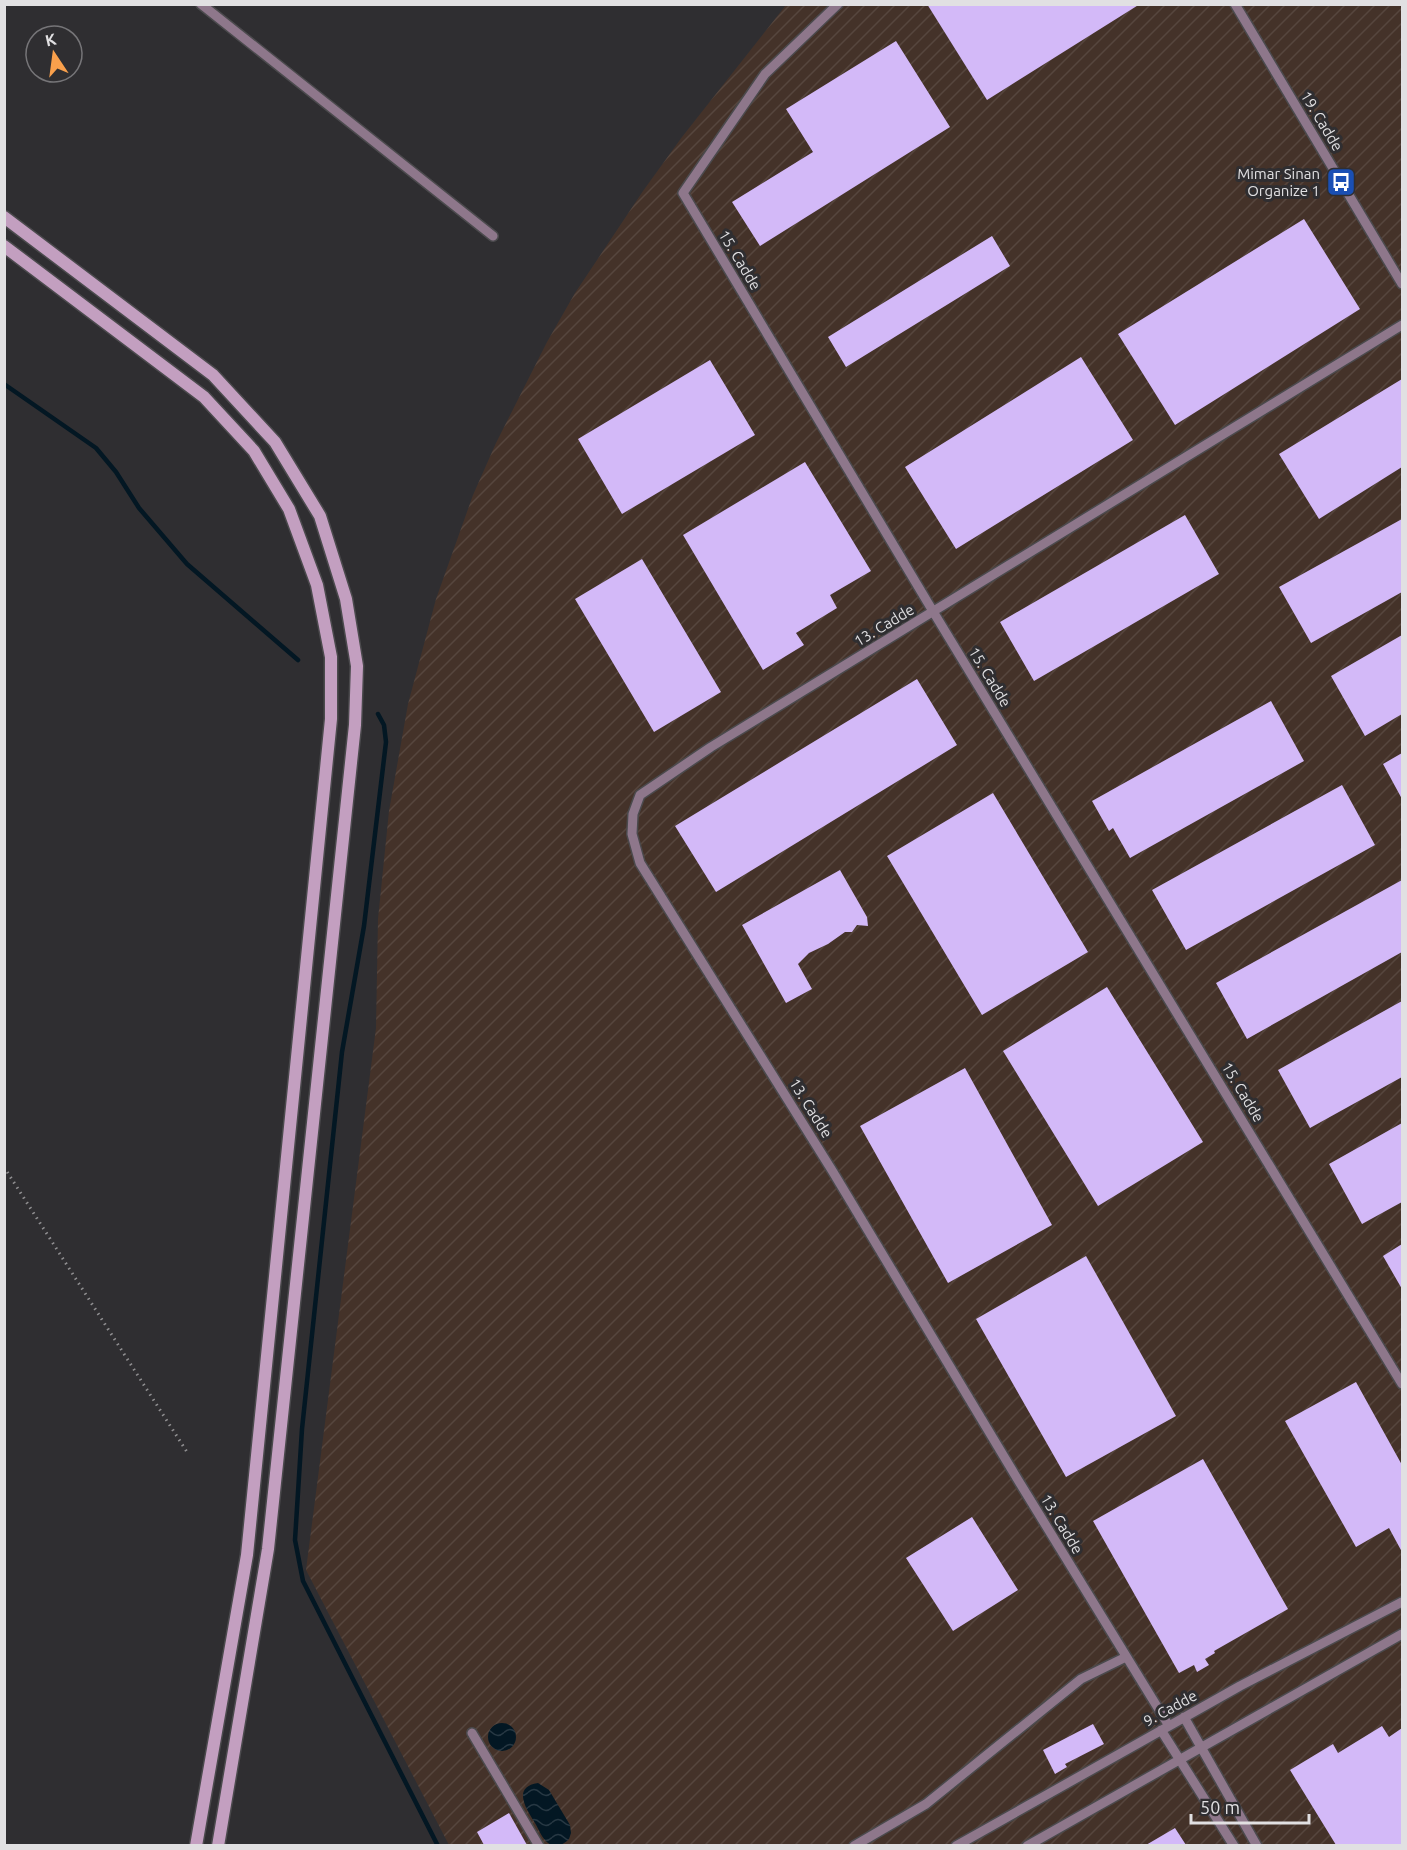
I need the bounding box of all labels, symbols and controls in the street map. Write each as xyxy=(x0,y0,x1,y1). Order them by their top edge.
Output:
north arrow xyxy=(24,24,84,84)
text: K xyxy=(43,29,58,49)
street label: 19. Cadde xyxy=(1298,88,1346,154)
place label: Mimar Sinan Organize 1 xyxy=(1237,165,1320,199)
bus stop icon: Mimar Sinan Organize 1 xyxy=(1325,166,1357,198)
street label: 15. Cadde xyxy=(716,227,764,293)
street label: 13. Cadde xyxy=(851,601,917,649)
street label: 15. Cadde xyxy=(966,644,1014,710)
street label: 15. Cadde xyxy=(1219,1059,1267,1125)
street label: 13. Cadde xyxy=(786,1075,836,1141)
street label: 13. Cadde xyxy=(1038,1491,1086,1557)
street label: 9. Cadde xyxy=(1140,1686,1200,1730)
scale bar xyxy=(1191,1787,1310,1825)
text: 50 m xyxy=(1200,1797,1240,1817)

